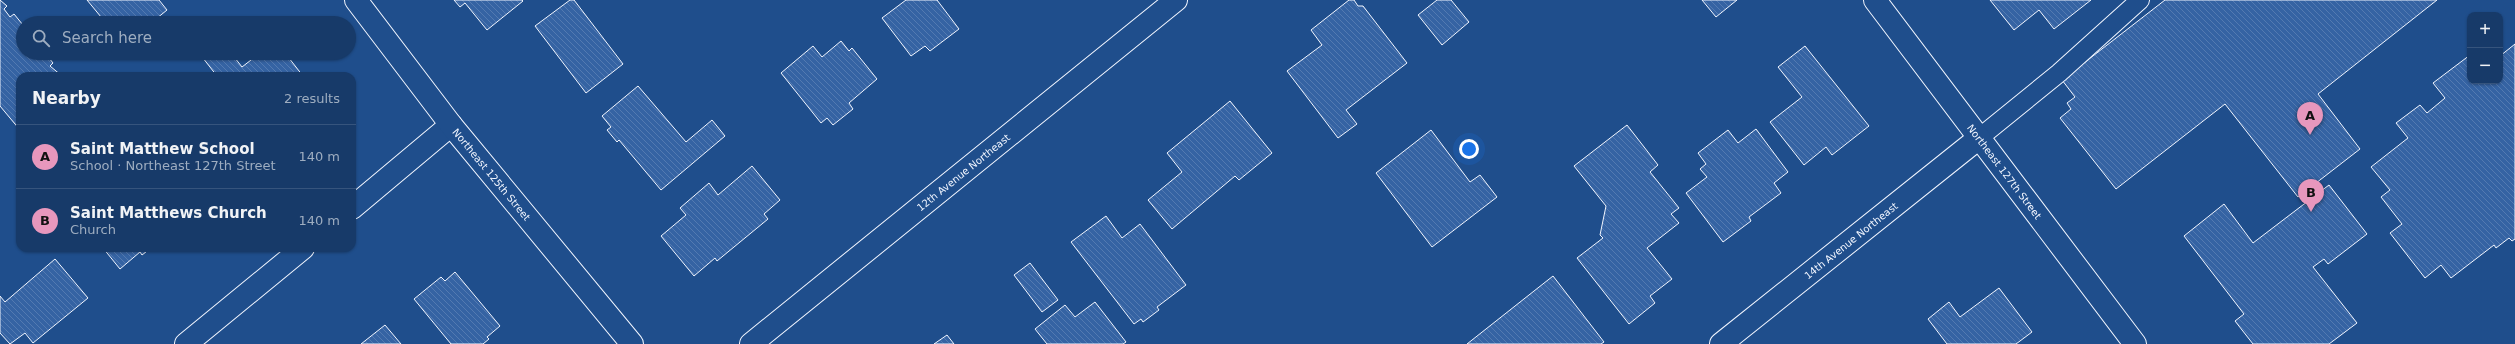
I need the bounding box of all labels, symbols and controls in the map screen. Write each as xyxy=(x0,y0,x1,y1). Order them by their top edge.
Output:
map controls xyxy=(2467,12,2503,84)
button: + xyxy=(2467,12,2503,48)
search box xyxy=(16,16,356,60)
icon: search xyxy=(30,27,52,49)
text: Search here xyxy=(62,29,152,47)
button: − xyxy=(2467,48,2503,84)
text: Nearby xyxy=(32,88,101,108)
text: 2 results xyxy=(284,91,340,106)
pin: A xyxy=(2297,102,2323,135)
street label: Northeast 127th Street xyxy=(1965,122,2044,221)
street label: Northeast 125th Street xyxy=(451,126,533,222)
street label: 12th Avenue Northeast xyxy=(915,131,1012,213)
your location xyxy=(1459,139,1479,159)
text: Saint Matthew School xyxy=(70,140,255,158)
text: A xyxy=(40,149,50,164)
text: 140 m xyxy=(298,149,340,164)
text: School · Northeast 127th Street xyxy=(70,158,276,173)
pin: B xyxy=(2298,179,2324,212)
street label: 14th Avenue Northeast xyxy=(1802,200,1900,281)
text: Saint Matthews Church xyxy=(70,204,267,222)
text: B xyxy=(40,213,50,228)
text: 140 m xyxy=(298,213,340,228)
text: Church xyxy=(70,222,116,237)

